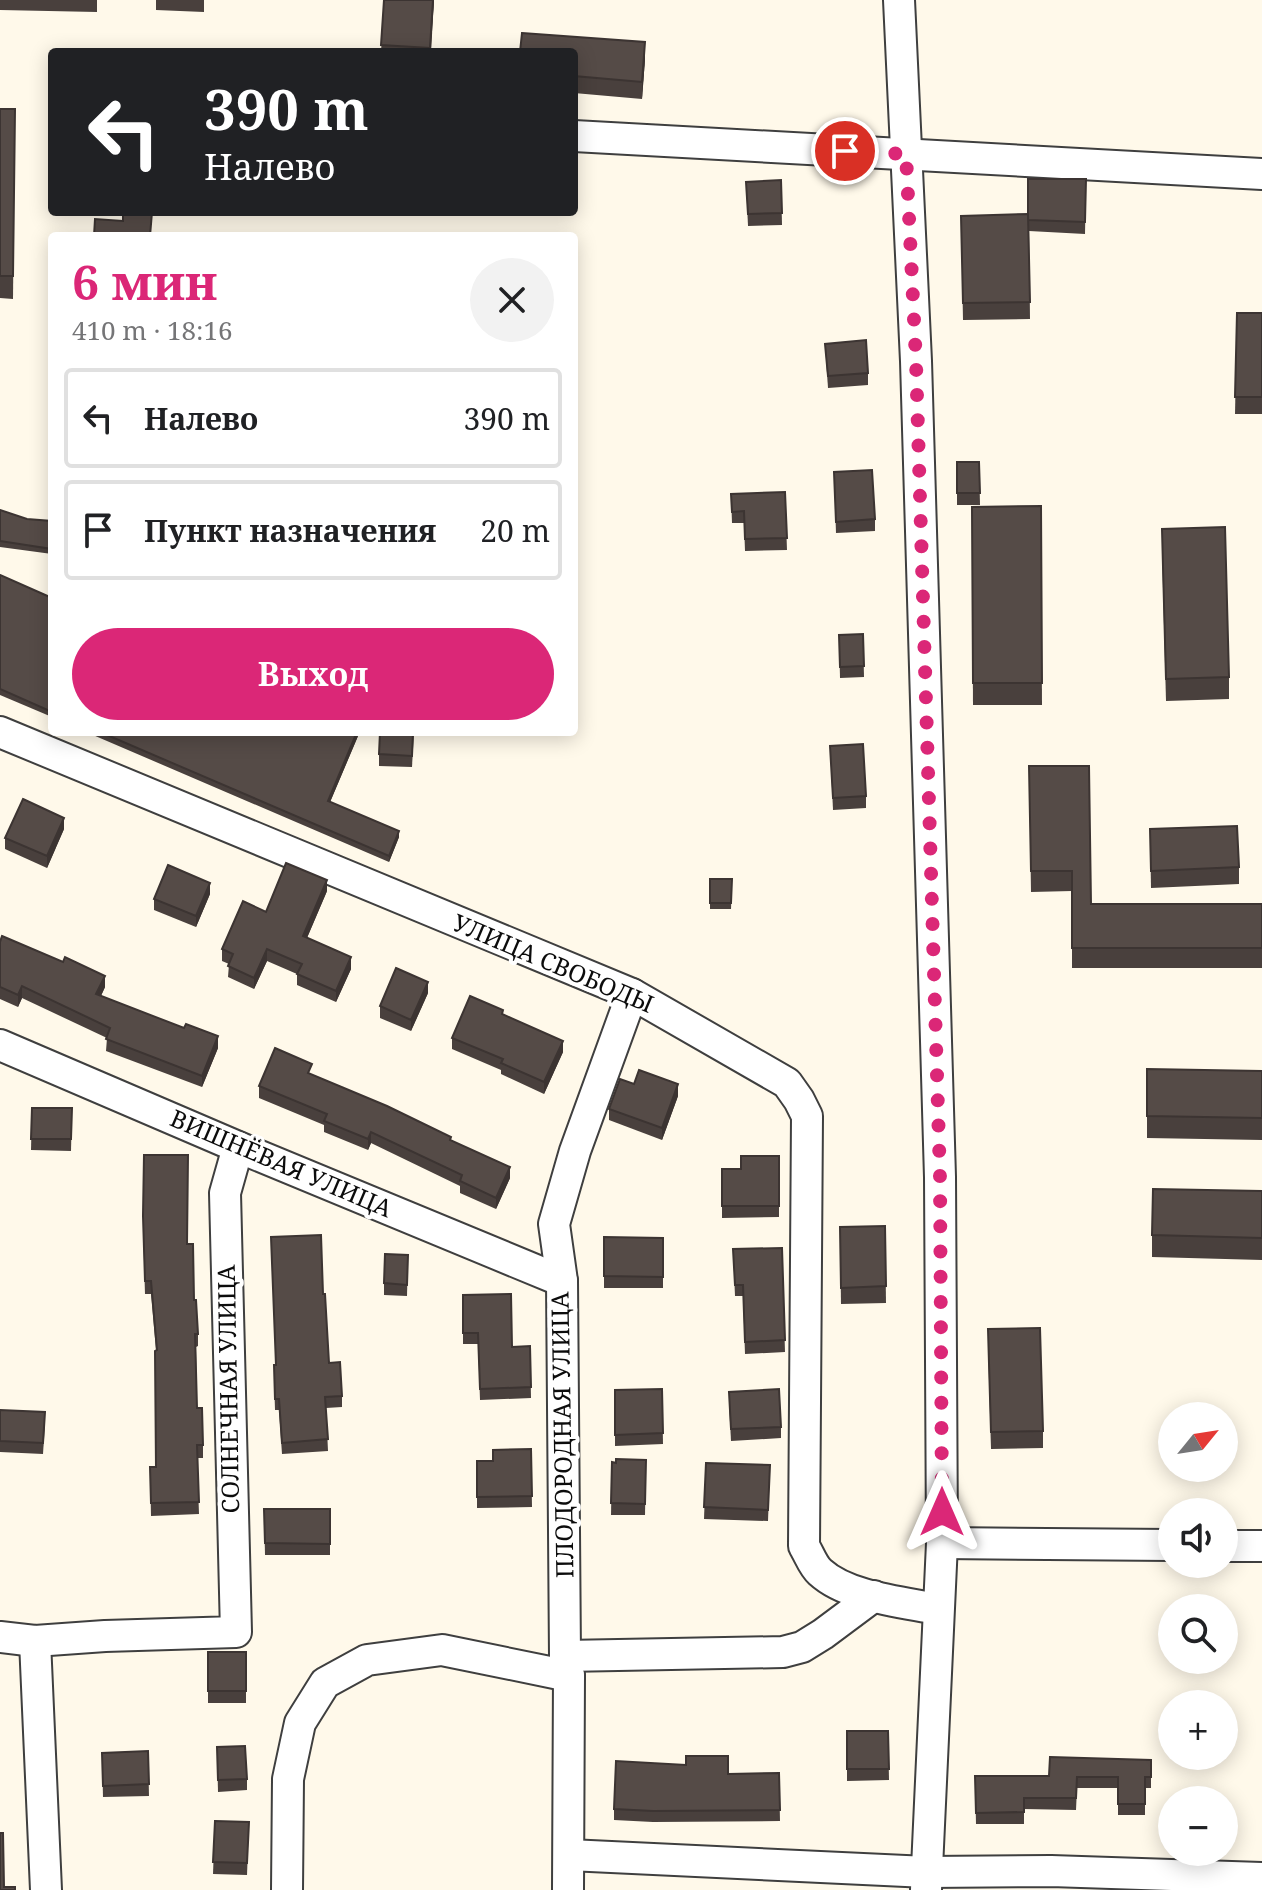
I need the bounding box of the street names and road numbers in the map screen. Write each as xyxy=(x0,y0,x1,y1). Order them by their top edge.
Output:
street label: УЛИЦА СВОБОДЫ xyxy=(448,905,659,1020)
street label: ВИШНЁВАЯ УЛИЦА xyxy=(166,1101,398,1224)
street label: СОЛНЕЧНАЯ УЛИЦА xyxy=(209,1264,246,1514)
street label: ПЛОДОРОДНАЯ УЛИЦА xyxy=(543,1291,580,1579)

